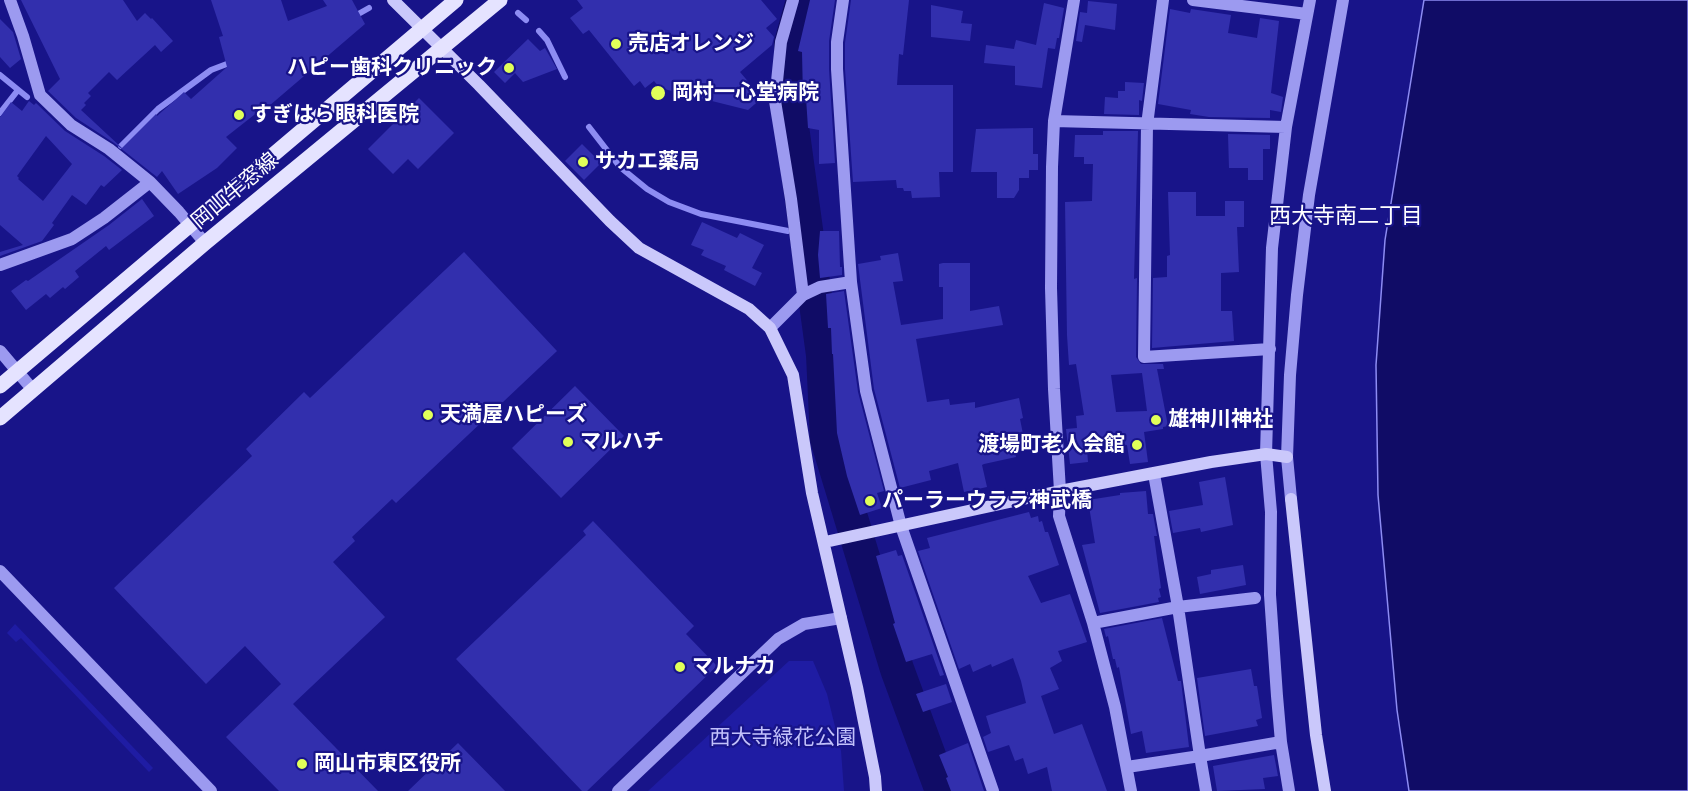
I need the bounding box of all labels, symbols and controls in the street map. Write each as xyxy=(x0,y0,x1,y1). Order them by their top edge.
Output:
place label: 売店オレンジ xyxy=(628,31,754,57)
marker: 売店オレンジ xyxy=(609,37,623,51)
place label: ハピー歯科クリニック xyxy=(287,55,497,81)
marker: ハピー歯科クリニック xyxy=(502,61,516,75)
place label: 岡村一心堂病院 xyxy=(672,80,819,106)
marker: 岡村一心堂病院 xyxy=(649,84,667,102)
place label: すぎはら眼科医院 xyxy=(251,102,419,128)
marker: すぎはら眼科医院 xyxy=(232,108,246,122)
street label: 岡山牛窓線 xyxy=(187,148,283,234)
place label: サカエ薬局 xyxy=(595,149,700,175)
marker: サカエ薬局 xyxy=(576,155,590,169)
district label: 西大寺南二丁目 xyxy=(1269,203,1423,229)
place label: 天満屋ハピーズ xyxy=(440,402,587,428)
place label: 雄神川神社 xyxy=(1168,407,1273,433)
marker: 天満屋ハピーズ xyxy=(421,408,435,422)
marker: 雄神川神社 xyxy=(1149,413,1163,427)
place label: マルハチ xyxy=(580,429,664,455)
place label: 渡場町老人会館 xyxy=(978,432,1125,458)
marker: マルハチ xyxy=(561,435,575,449)
marker: 渡場町老人会館 xyxy=(1130,438,1144,452)
place label: パーラーウララ神武橋 xyxy=(882,488,1092,514)
marker: パーラーウララ神武橋 xyxy=(863,494,877,508)
place label: マルナカ xyxy=(692,654,776,680)
marker: マルナカ xyxy=(673,660,687,674)
park label: 西大寺緑花公園 xyxy=(710,725,856,751)
place label: 岡山市東区役所 xyxy=(314,751,461,777)
marker: 岡山市東区役所 xyxy=(295,757,309,771)

